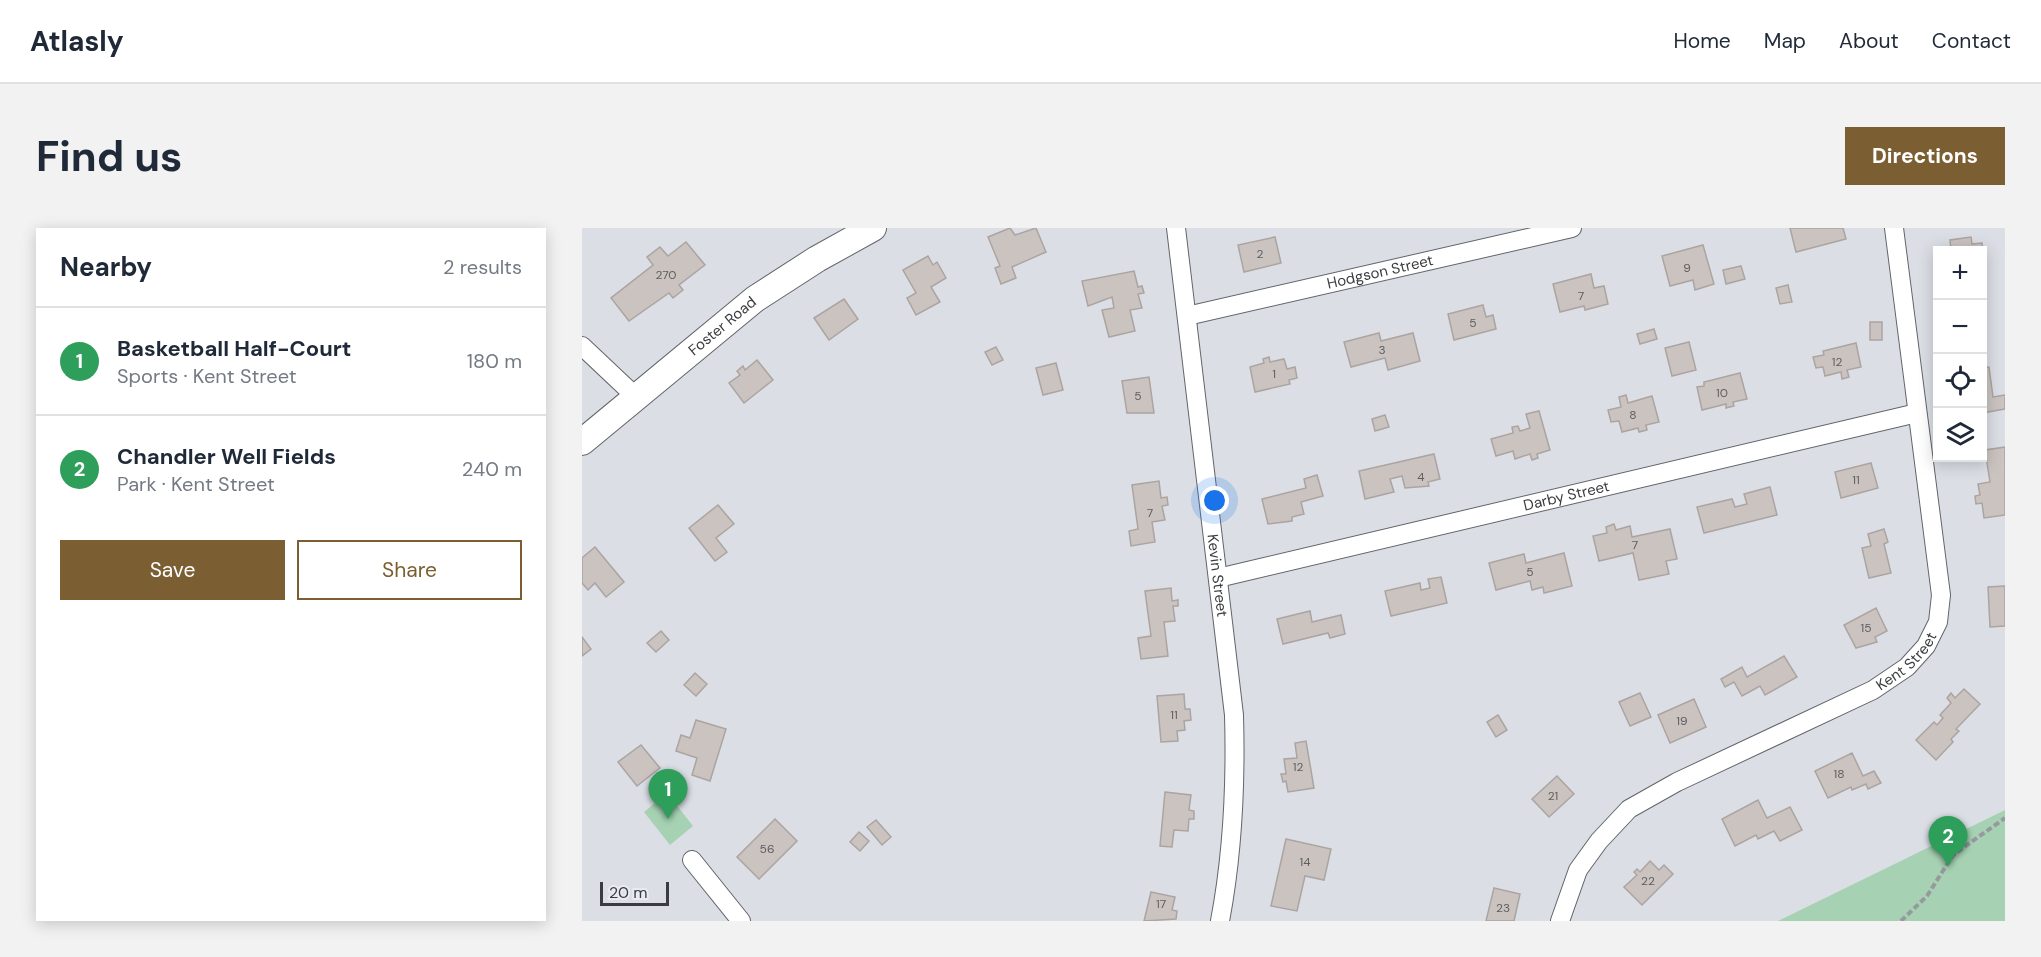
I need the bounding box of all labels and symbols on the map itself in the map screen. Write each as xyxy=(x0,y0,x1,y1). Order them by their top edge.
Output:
house number: 2 xyxy=(1257,246,1264,262)
street label: Hodgson Street xyxy=(1325,250,1435,294)
house number: 9 xyxy=(1683,260,1691,276)
house number: 270 xyxy=(655,267,677,283)
house number: 7 xyxy=(1578,288,1584,304)
street label: Foster Road xyxy=(684,292,760,360)
house number: 5 xyxy=(1469,315,1477,331)
house number: 3 xyxy=(1378,342,1386,358)
house number: 12 xyxy=(1832,354,1842,370)
house number: 1 xyxy=(1272,366,1276,382)
house number: 10 xyxy=(1716,385,1728,401)
house number: 5 xyxy=(1134,388,1142,404)
house number: 8 xyxy=(1629,407,1637,423)
house number: 4 xyxy=(1417,469,1425,485)
house number: 11 xyxy=(1852,472,1860,488)
street label: Darby Street xyxy=(1521,476,1612,516)
your location xyxy=(1200,486,1229,515)
house number: 7 xyxy=(1147,505,1153,521)
street label: Kevin Street xyxy=(1203,533,1232,618)
house number: 7 xyxy=(1632,537,1638,553)
house number: 5 xyxy=(1526,564,1534,580)
house number: 15 xyxy=(1860,620,1872,636)
street label: Kent Street xyxy=(1872,629,1941,695)
house number: 11 xyxy=(1170,707,1178,723)
house number: 19 xyxy=(1676,713,1688,729)
house number: 12 xyxy=(1293,759,1303,775)
house number: 18 xyxy=(1833,766,1845,782)
pin: 1 xyxy=(648,770,688,819)
house number: 21 xyxy=(1548,788,1558,804)
pin: 2 xyxy=(1928,816,1968,866)
house number: 56 xyxy=(760,841,774,857)
house number: 14 xyxy=(1299,854,1311,870)
house number: 22 xyxy=(1641,873,1655,889)
scale bar xyxy=(600,879,669,906)
house number: 17 xyxy=(1156,896,1166,912)
house number: 23 xyxy=(1496,900,1510,916)

